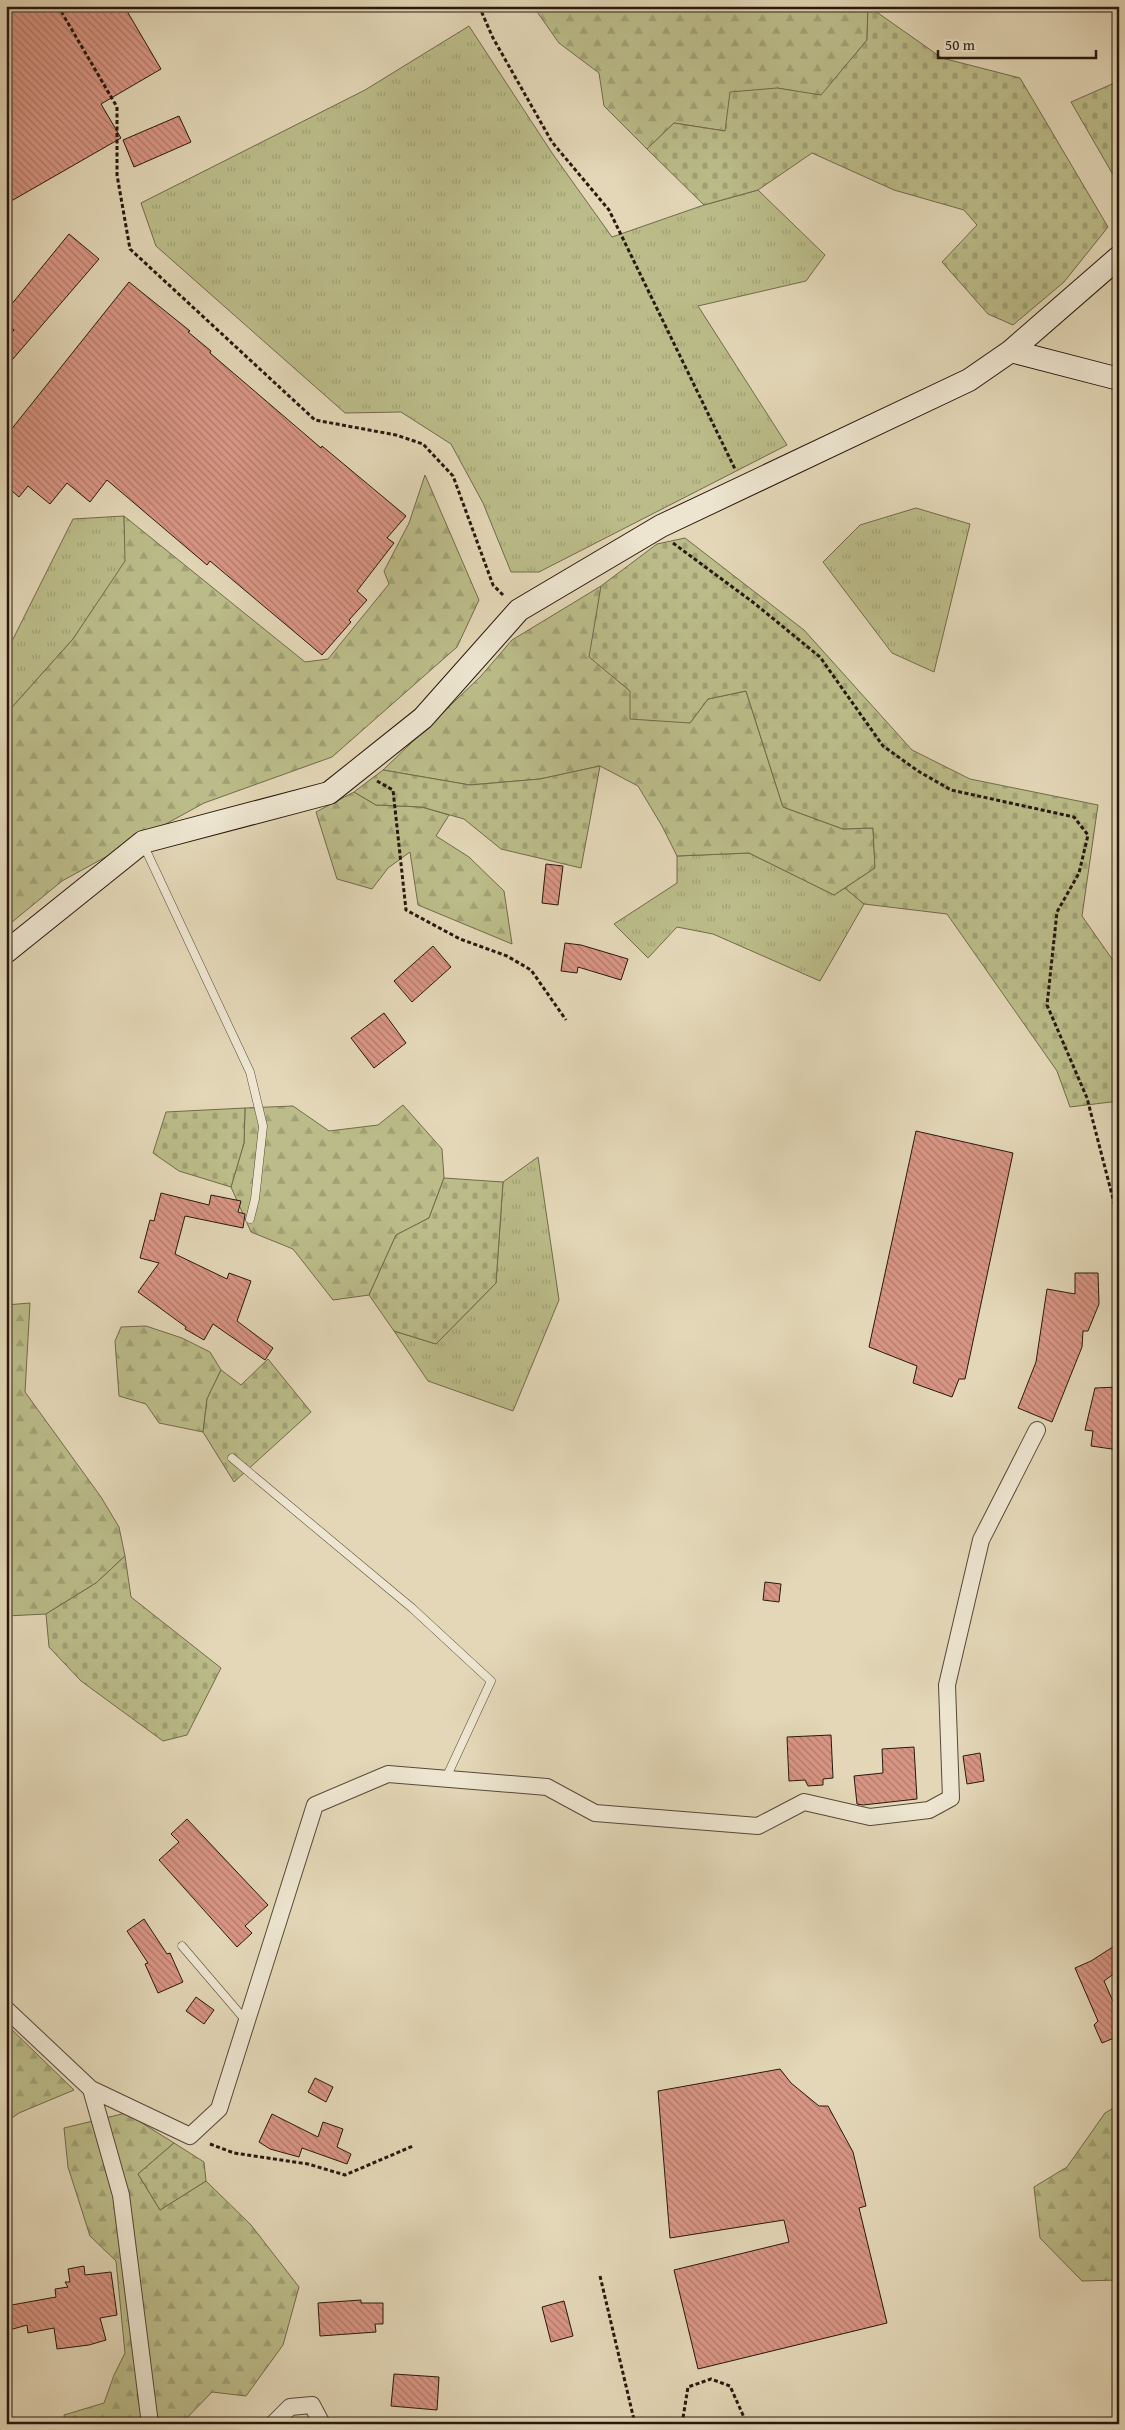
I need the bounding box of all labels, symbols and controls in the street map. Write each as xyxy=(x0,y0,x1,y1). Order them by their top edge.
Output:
scale bar xyxy=(938,28,1095,60)
text: 50 m xyxy=(945,34,976,55)

